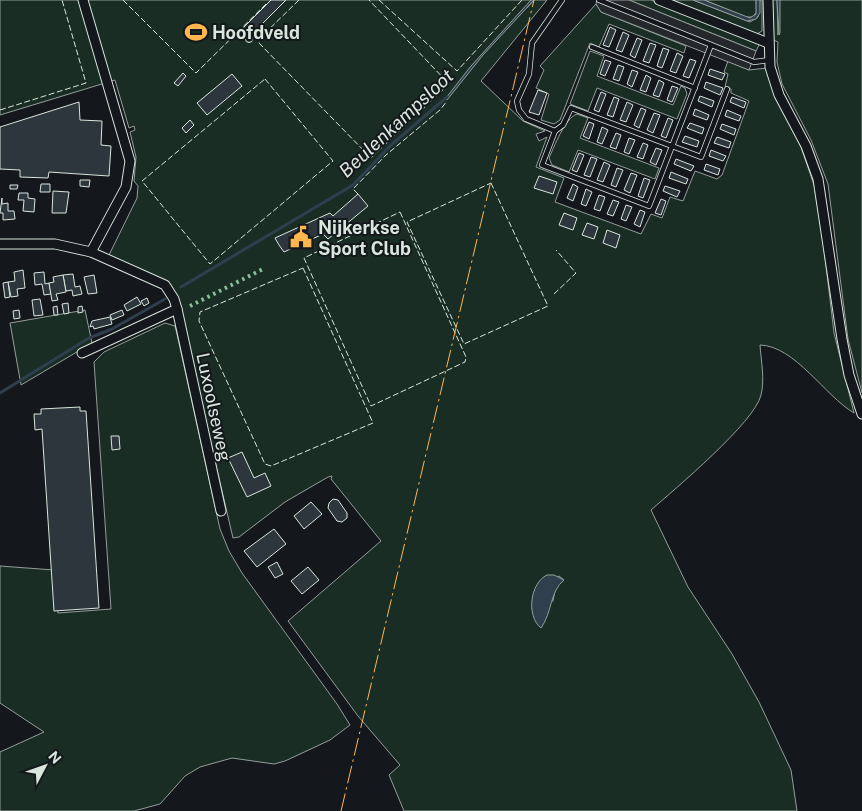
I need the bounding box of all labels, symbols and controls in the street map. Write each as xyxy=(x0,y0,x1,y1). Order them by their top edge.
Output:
sports icon: Hoofdveld xyxy=(183,19,209,45)
place label: Hoofdveld xyxy=(212,22,300,43)
water label: Beulenkampsloot xyxy=(334,64,458,182)
place label: Nijkerkse Sport Club xyxy=(318,217,411,259)
public building icon: Nijkerkse Sport Club xyxy=(288,224,314,250)
street label: Luxoolseweg xyxy=(192,351,236,463)
north arrow xyxy=(20,741,70,791)
text: N xyxy=(45,748,64,767)

